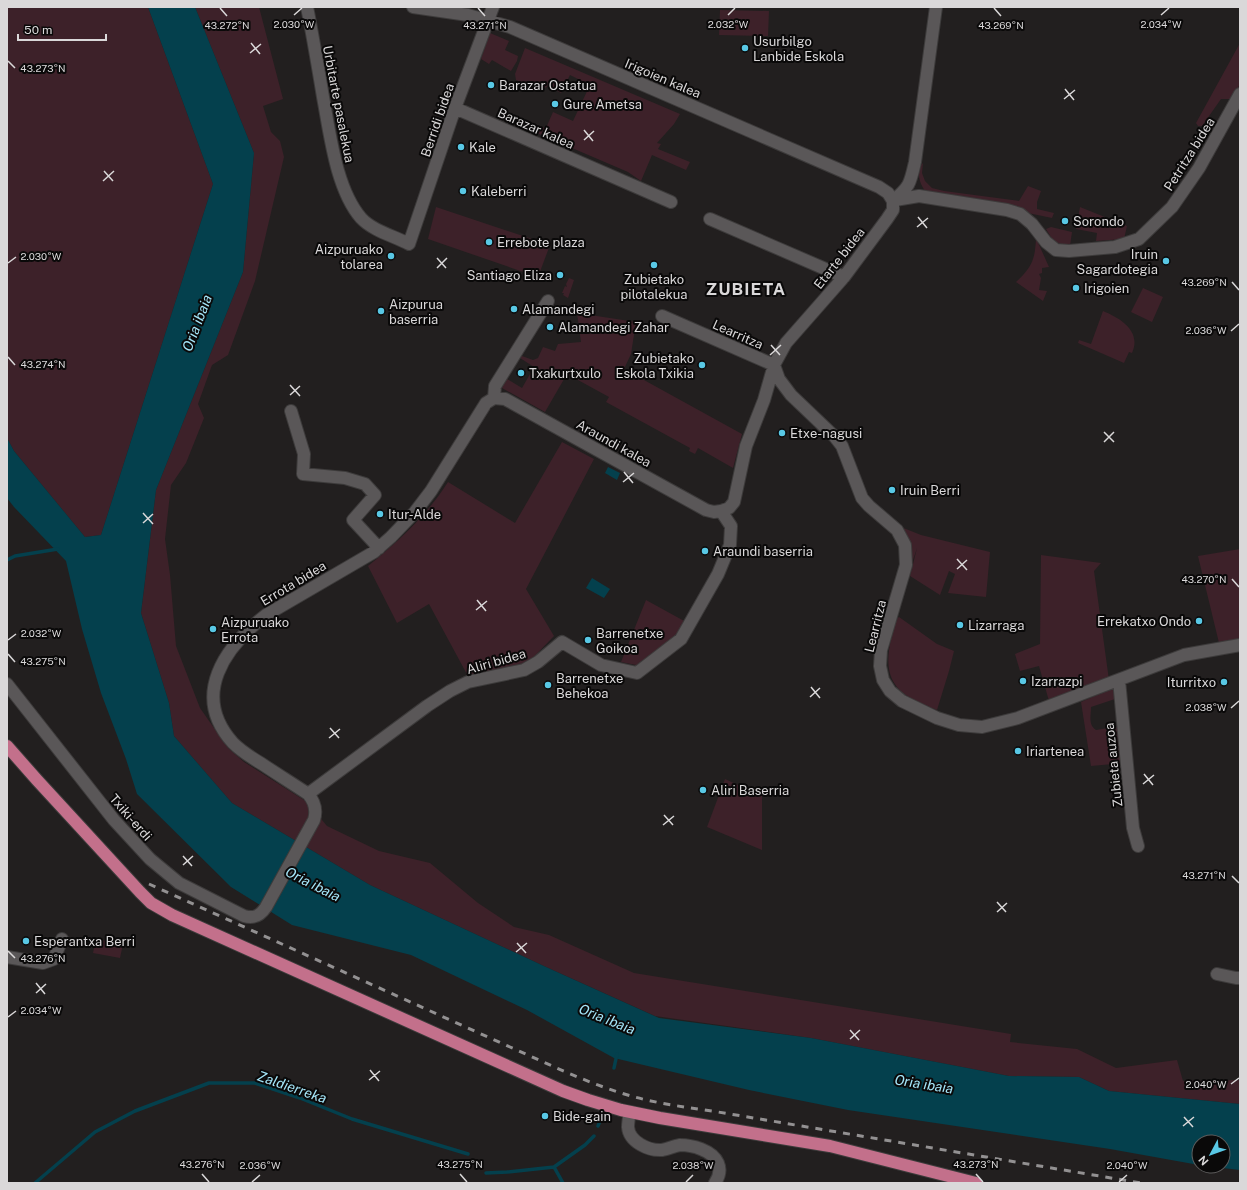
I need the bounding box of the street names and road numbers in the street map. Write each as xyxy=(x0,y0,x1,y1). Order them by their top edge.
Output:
street label: Urbitarte pasalekua xyxy=(320,44,357,164)
street label: Irigoien kalea xyxy=(623,56,703,101)
street label: Berridi bidea xyxy=(418,81,457,159)
street label: Barazar kalea xyxy=(495,105,576,152)
street label: Petritza bidea xyxy=(1161,115,1218,194)
street label: Etarte bidea xyxy=(811,225,868,292)
street label: Learritza xyxy=(710,317,765,352)
street label: Araundi kalea xyxy=(574,417,654,470)
street label: Errota bidea xyxy=(258,558,329,609)
street label: Learritza xyxy=(862,598,889,654)
street label: Aliri bidea xyxy=(465,646,528,677)
street label: Zubieta auzoa xyxy=(1102,722,1125,808)
street label: Txiki-erdi xyxy=(106,791,155,844)

